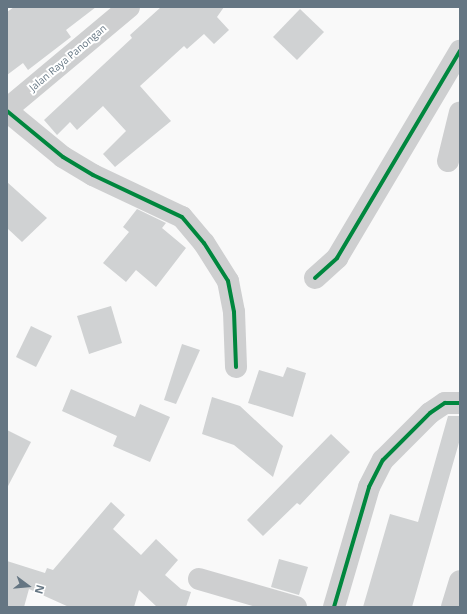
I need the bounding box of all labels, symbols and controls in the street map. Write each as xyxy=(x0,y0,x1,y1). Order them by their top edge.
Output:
street label: Jalan Raya Panongan xyxy=(27,22,109,94)
north arrow xyxy=(8,566,48,606)
text: N xyxy=(32,583,48,596)

